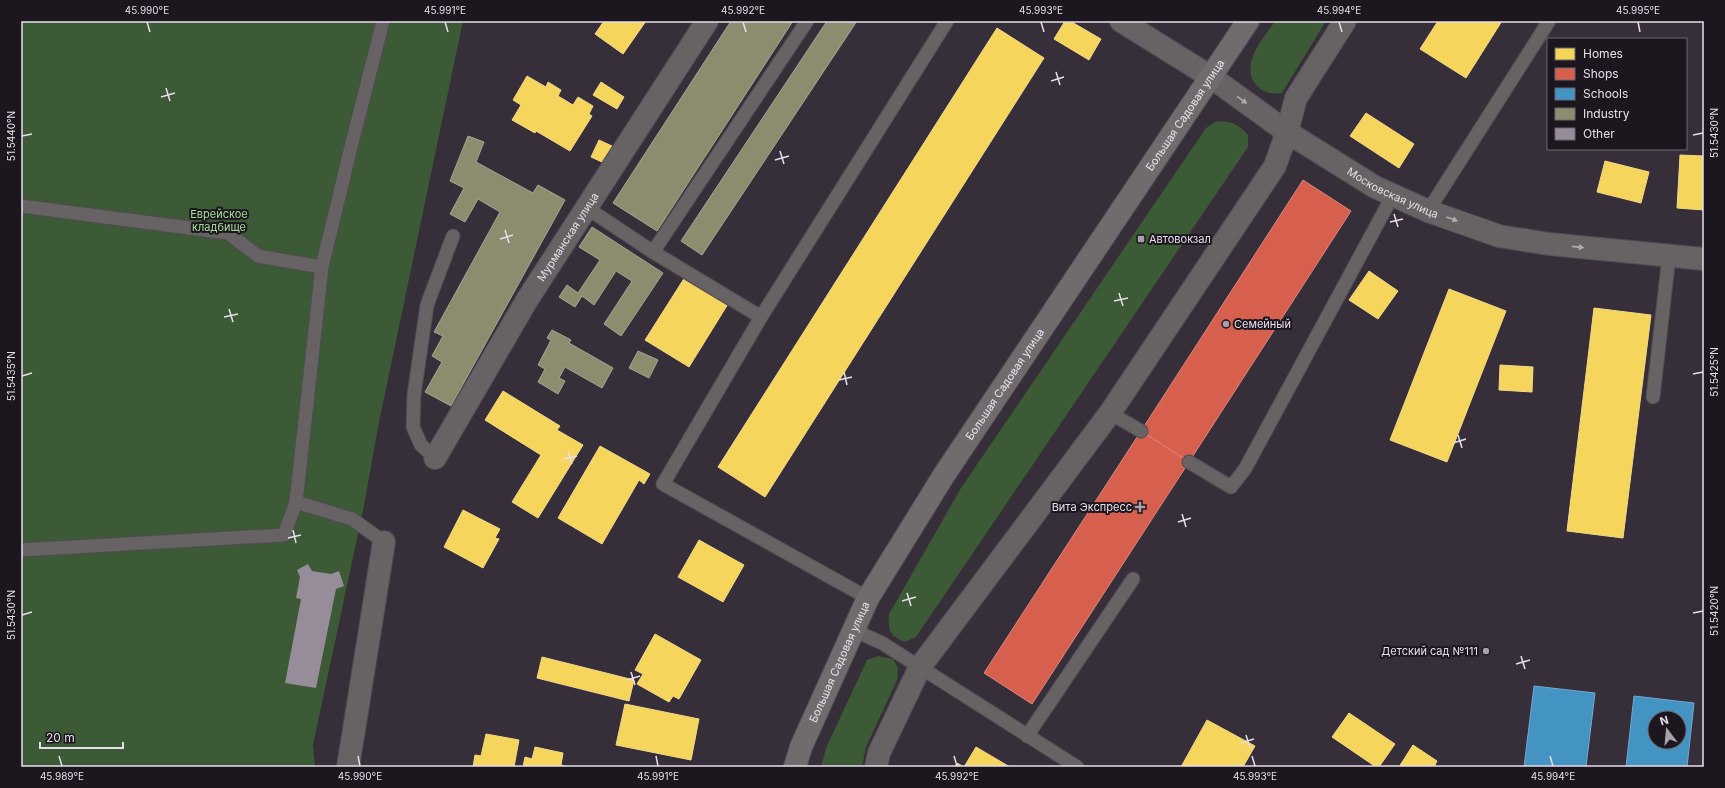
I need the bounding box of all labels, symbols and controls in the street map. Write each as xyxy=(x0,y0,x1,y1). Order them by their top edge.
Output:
text: 45.990°E xyxy=(125,4,169,16)
text: 45.991°E xyxy=(424,4,466,16)
text: 45.992°E xyxy=(721,4,765,16)
text: 45.993°E xyxy=(1019,4,1063,16)
text: 45.994°E xyxy=(1317,4,1361,16)
text: 45.995°E xyxy=(1616,4,1660,16)
legend xyxy=(1547,38,1687,150)
text: Homes xyxy=(1583,46,1623,61)
street label: Большая Садовая улица xyxy=(1143,57,1227,174)
text: Shops xyxy=(1583,66,1619,81)
text: Schools xyxy=(1583,86,1628,101)
one-way arrow xyxy=(1237,96,1248,104)
text: Industry xyxy=(1583,106,1630,121)
text: 51.5430°N xyxy=(1708,108,1720,158)
text: 51.5440°N xyxy=(5,111,17,161)
text: Other xyxy=(1583,126,1615,141)
street label: Московская улица xyxy=(1344,164,1440,221)
street label: Мурманская улица xyxy=(534,190,602,284)
park label: Еврейское кладбище xyxy=(190,207,248,234)
one-way arrow xyxy=(1446,217,1458,223)
place label: Автовокзал xyxy=(1149,232,1211,246)
marker: Автовокзал xyxy=(1136,234,1146,244)
one-way arrow xyxy=(1572,243,1584,250)
place label: Семейный xyxy=(1234,317,1291,331)
marker: Семейный xyxy=(1221,319,1231,329)
street label: Большая Садовая улица xyxy=(962,326,1047,443)
text: 51.5425°N xyxy=(1708,347,1720,397)
text: 51.5435°N xyxy=(5,351,17,401)
place label: Вита Экспресс xyxy=(1052,500,1132,514)
marker: Вита Экспресс xyxy=(1135,502,1145,512)
text: 51.5420°N xyxy=(1708,586,1720,636)
text: 51.5430°N xyxy=(5,590,17,640)
street label: Большая Садовая улица xyxy=(806,599,872,725)
place label: Детский сад №111 xyxy=(1381,644,1478,658)
marker: Детский сад №111 xyxy=(1481,646,1491,656)
north arrow xyxy=(1647,710,1687,750)
text: N xyxy=(1658,713,1670,728)
scale bar xyxy=(40,724,123,750)
text: 20 m xyxy=(46,730,75,745)
text: 45.989°E xyxy=(40,770,84,782)
text: 45.990°E xyxy=(338,770,382,782)
text: 45.991°E xyxy=(637,770,679,782)
text: 45.992°E xyxy=(935,770,979,782)
text: 45.993°E xyxy=(1233,770,1277,782)
text: 45.994°E xyxy=(1531,770,1575,782)

